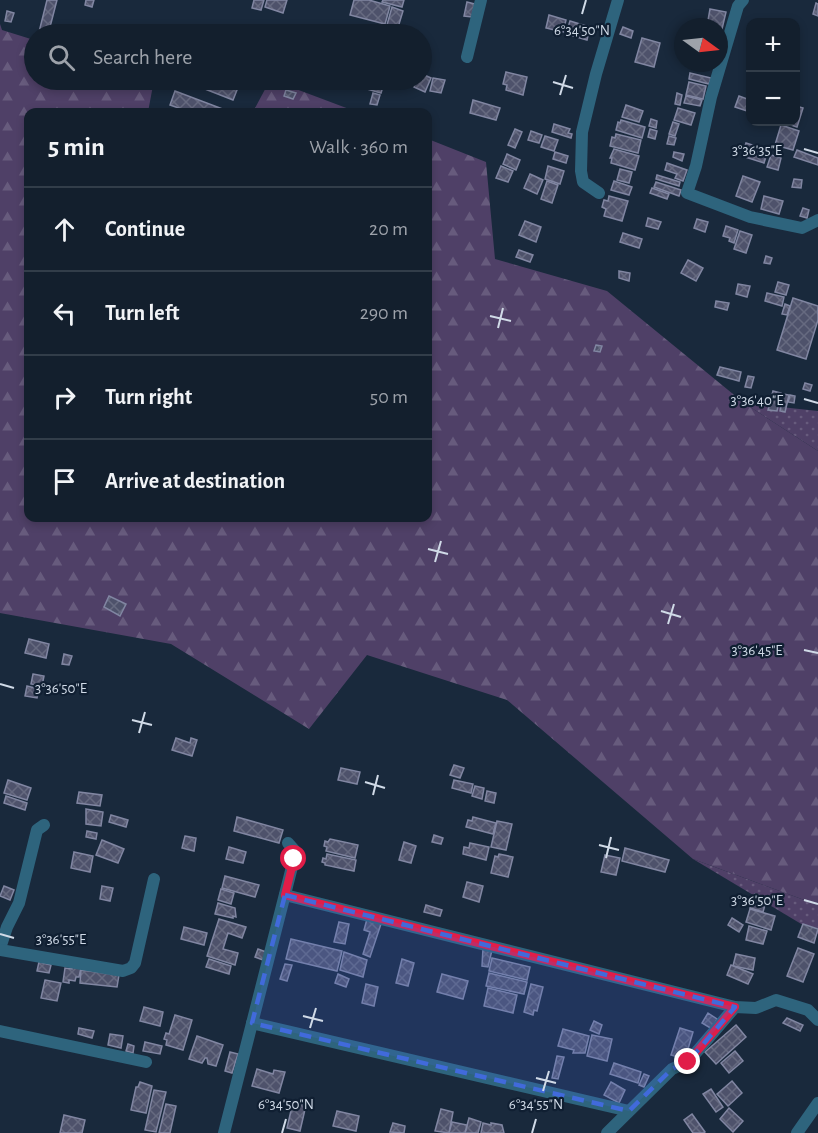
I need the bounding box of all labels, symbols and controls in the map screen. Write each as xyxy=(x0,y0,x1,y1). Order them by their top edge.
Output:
north arrow xyxy=(674,18,728,72)
map controls xyxy=(746,18,800,126)
button: + xyxy=(746,18,800,72)
text: 6°34'50"N xyxy=(554,23,610,38)
search box xyxy=(24,24,432,90)
icon: search xyxy=(45,41,78,74)
text: Search here xyxy=(93,46,192,68)
button: − xyxy=(746,72,800,126)
text: 5 min xyxy=(48,134,105,160)
text: Walk · 360 m xyxy=(309,137,408,157)
text: 3°36'35"E xyxy=(732,143,782,158)
icon: ahead xyxy=(48,213,81,246)
text: Continue xyxy=(105,218,185,240)
text: 20 m xyxy=(369,219,408,239)
icon: left xyxy=(48,297,81,330)
text: Turn left xyxy=(105,302,179,324)
text: 290 m xyxy=(360,303,408,323)
icon: right xyxy=(48,381,81,414)
text: Turn right xyxy=(105,386,192,408)
text: 50 m xyxy=(370,387,408,407)
text: 3°36'40"E xyxy=(731,393,783,408)
icon: arrive xyxy=(48,465,81,498)
text: Arrive at destination xyxy=(105,470,285,492)
text: 3°36'45"E xyxy=(731,643,783,658)
text: 3°36'50"E xyxy=(35,681,87,696)
route start xyxy=(280,845,306,871)
text: 3°36'50"E xyxy=(731,893,783,908)
text: 3°36'55"E xyxy=(36,932,86,947)
route end xyxy=(674,1048,700,1074)
text: 6°34'50"N xyxy=(258,1097,314,1112)
text: 6°34'55"N xyxy=(509,1097,563,1112)

